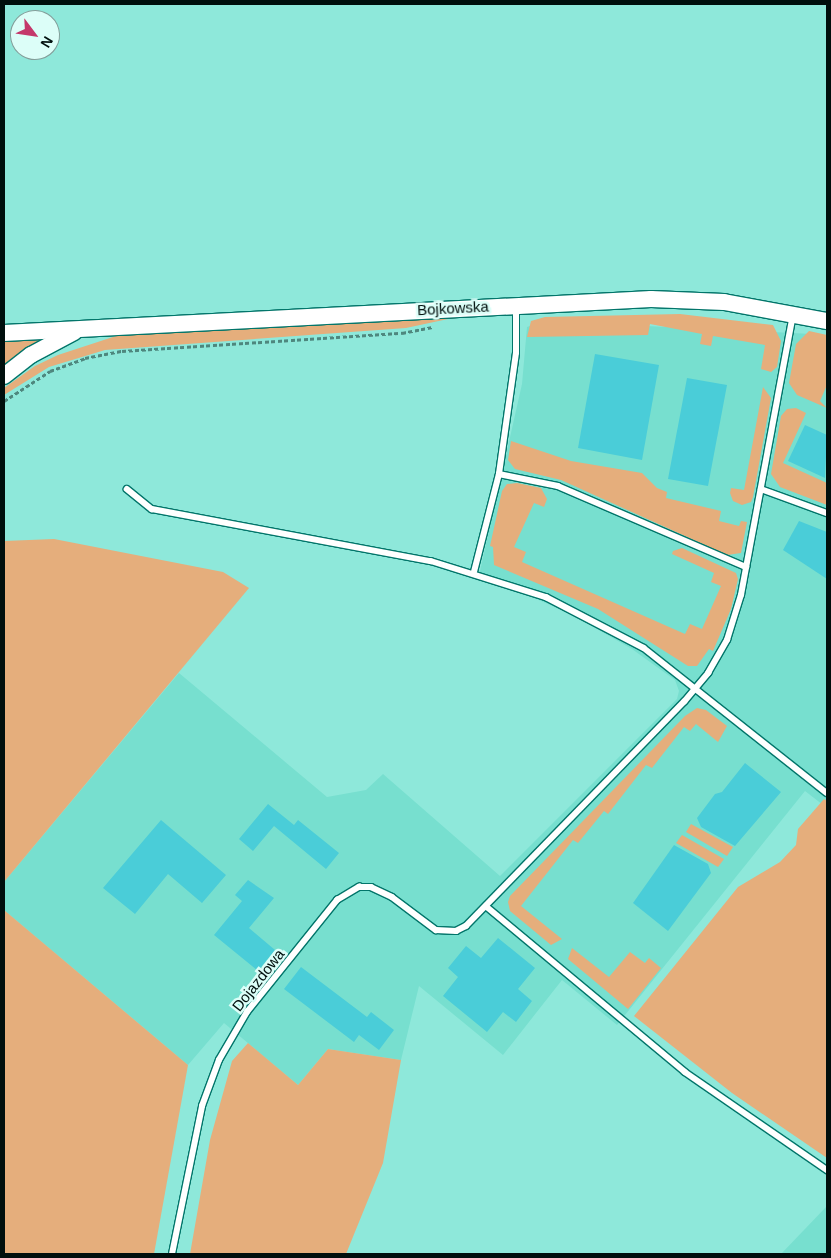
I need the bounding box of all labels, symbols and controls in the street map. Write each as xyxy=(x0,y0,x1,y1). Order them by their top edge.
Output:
north arrow xyxy=(10,10,60,60)
text: N xyxy=(38,34,56,51)
street label: Bojkowska xyxy=(417,297,489,319)
street label: Dojazdowa xyxy=(228,945,288,1015)

